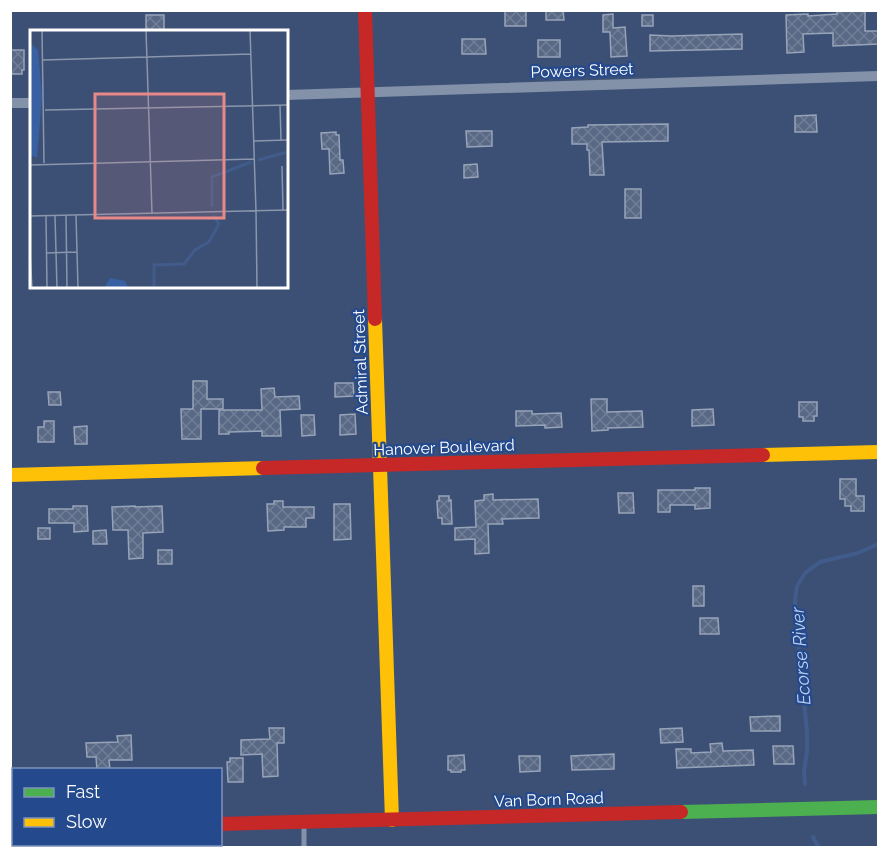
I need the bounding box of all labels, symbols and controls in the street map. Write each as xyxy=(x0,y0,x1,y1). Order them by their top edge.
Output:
inset map xyxy=(30,30,288,288)
street label: Powers Street xyxy=(530,59,634,82)
street label: Admiral Street xyxy=(349,308,372,415)
street label: Hanover Boulevard xyxy=(373,436,515,459)
water label: Ecorse River xyxy=(787,606,814,706)
legend xyxy=(12,768,222,846)
text: Fast xyxy=(66,781,100,802)
street label: Van Born Road xyxy=(494,788,604,811)
text: Slow xyxy=(66,811,107,832)

